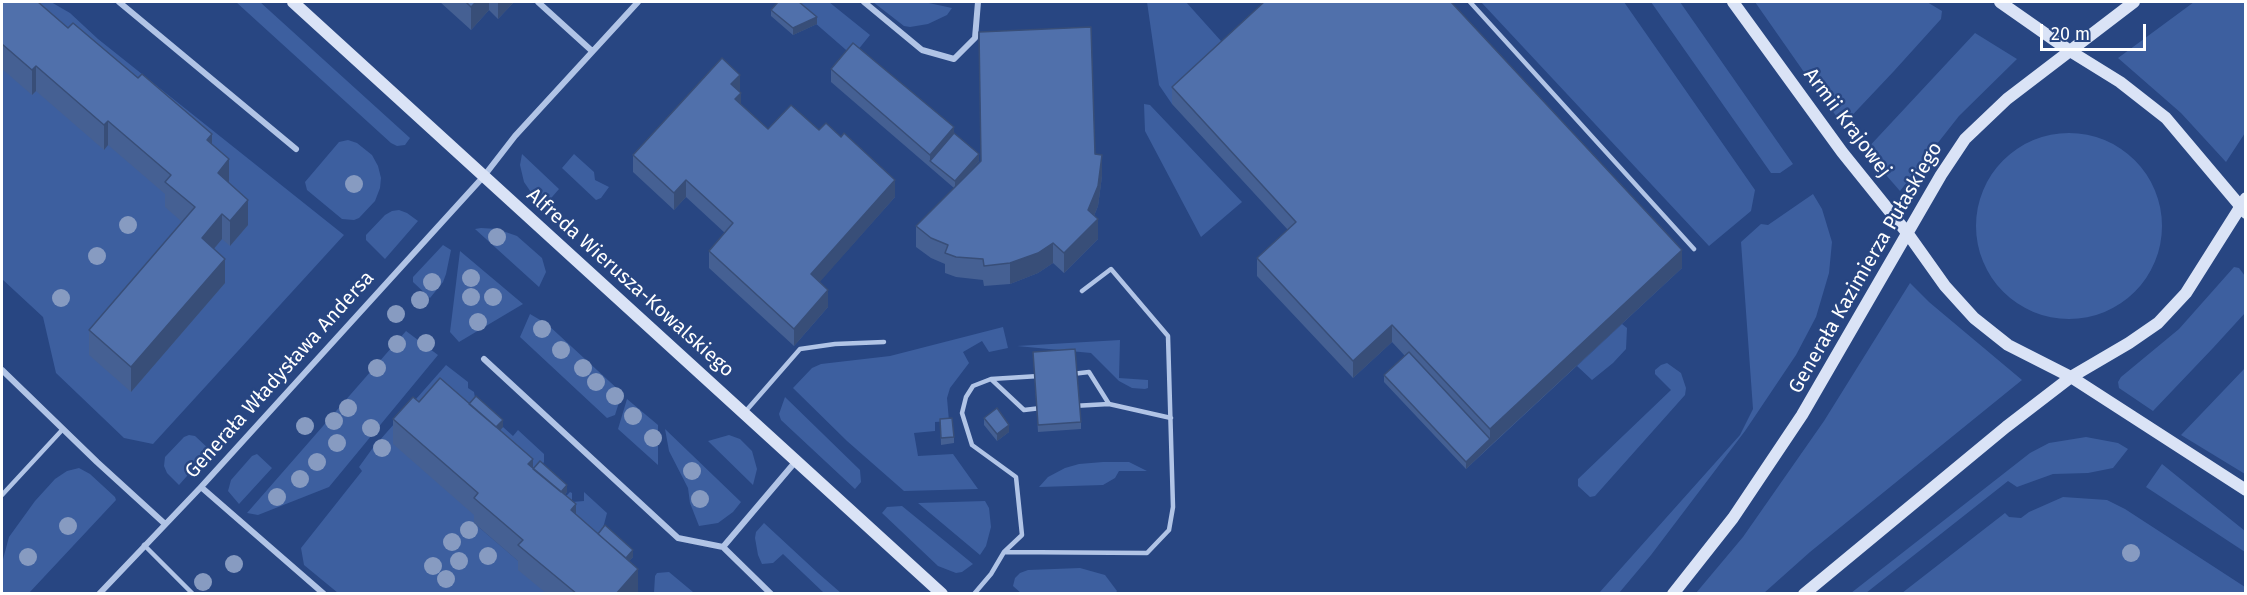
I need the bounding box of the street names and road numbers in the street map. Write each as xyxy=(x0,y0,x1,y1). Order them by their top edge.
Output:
street label: Armii Krajowej xyxy=(1798,64,1896,182)
street label: Generała Kazimierza Pułaskiego xyxy=(1784,138,1948,398)
street label: Alfreda Wierusza-Kowalskiego xyxy=(521,183,739,383)
street label: Generała Władysława Andersa xyxy=(180,266,380,484)

